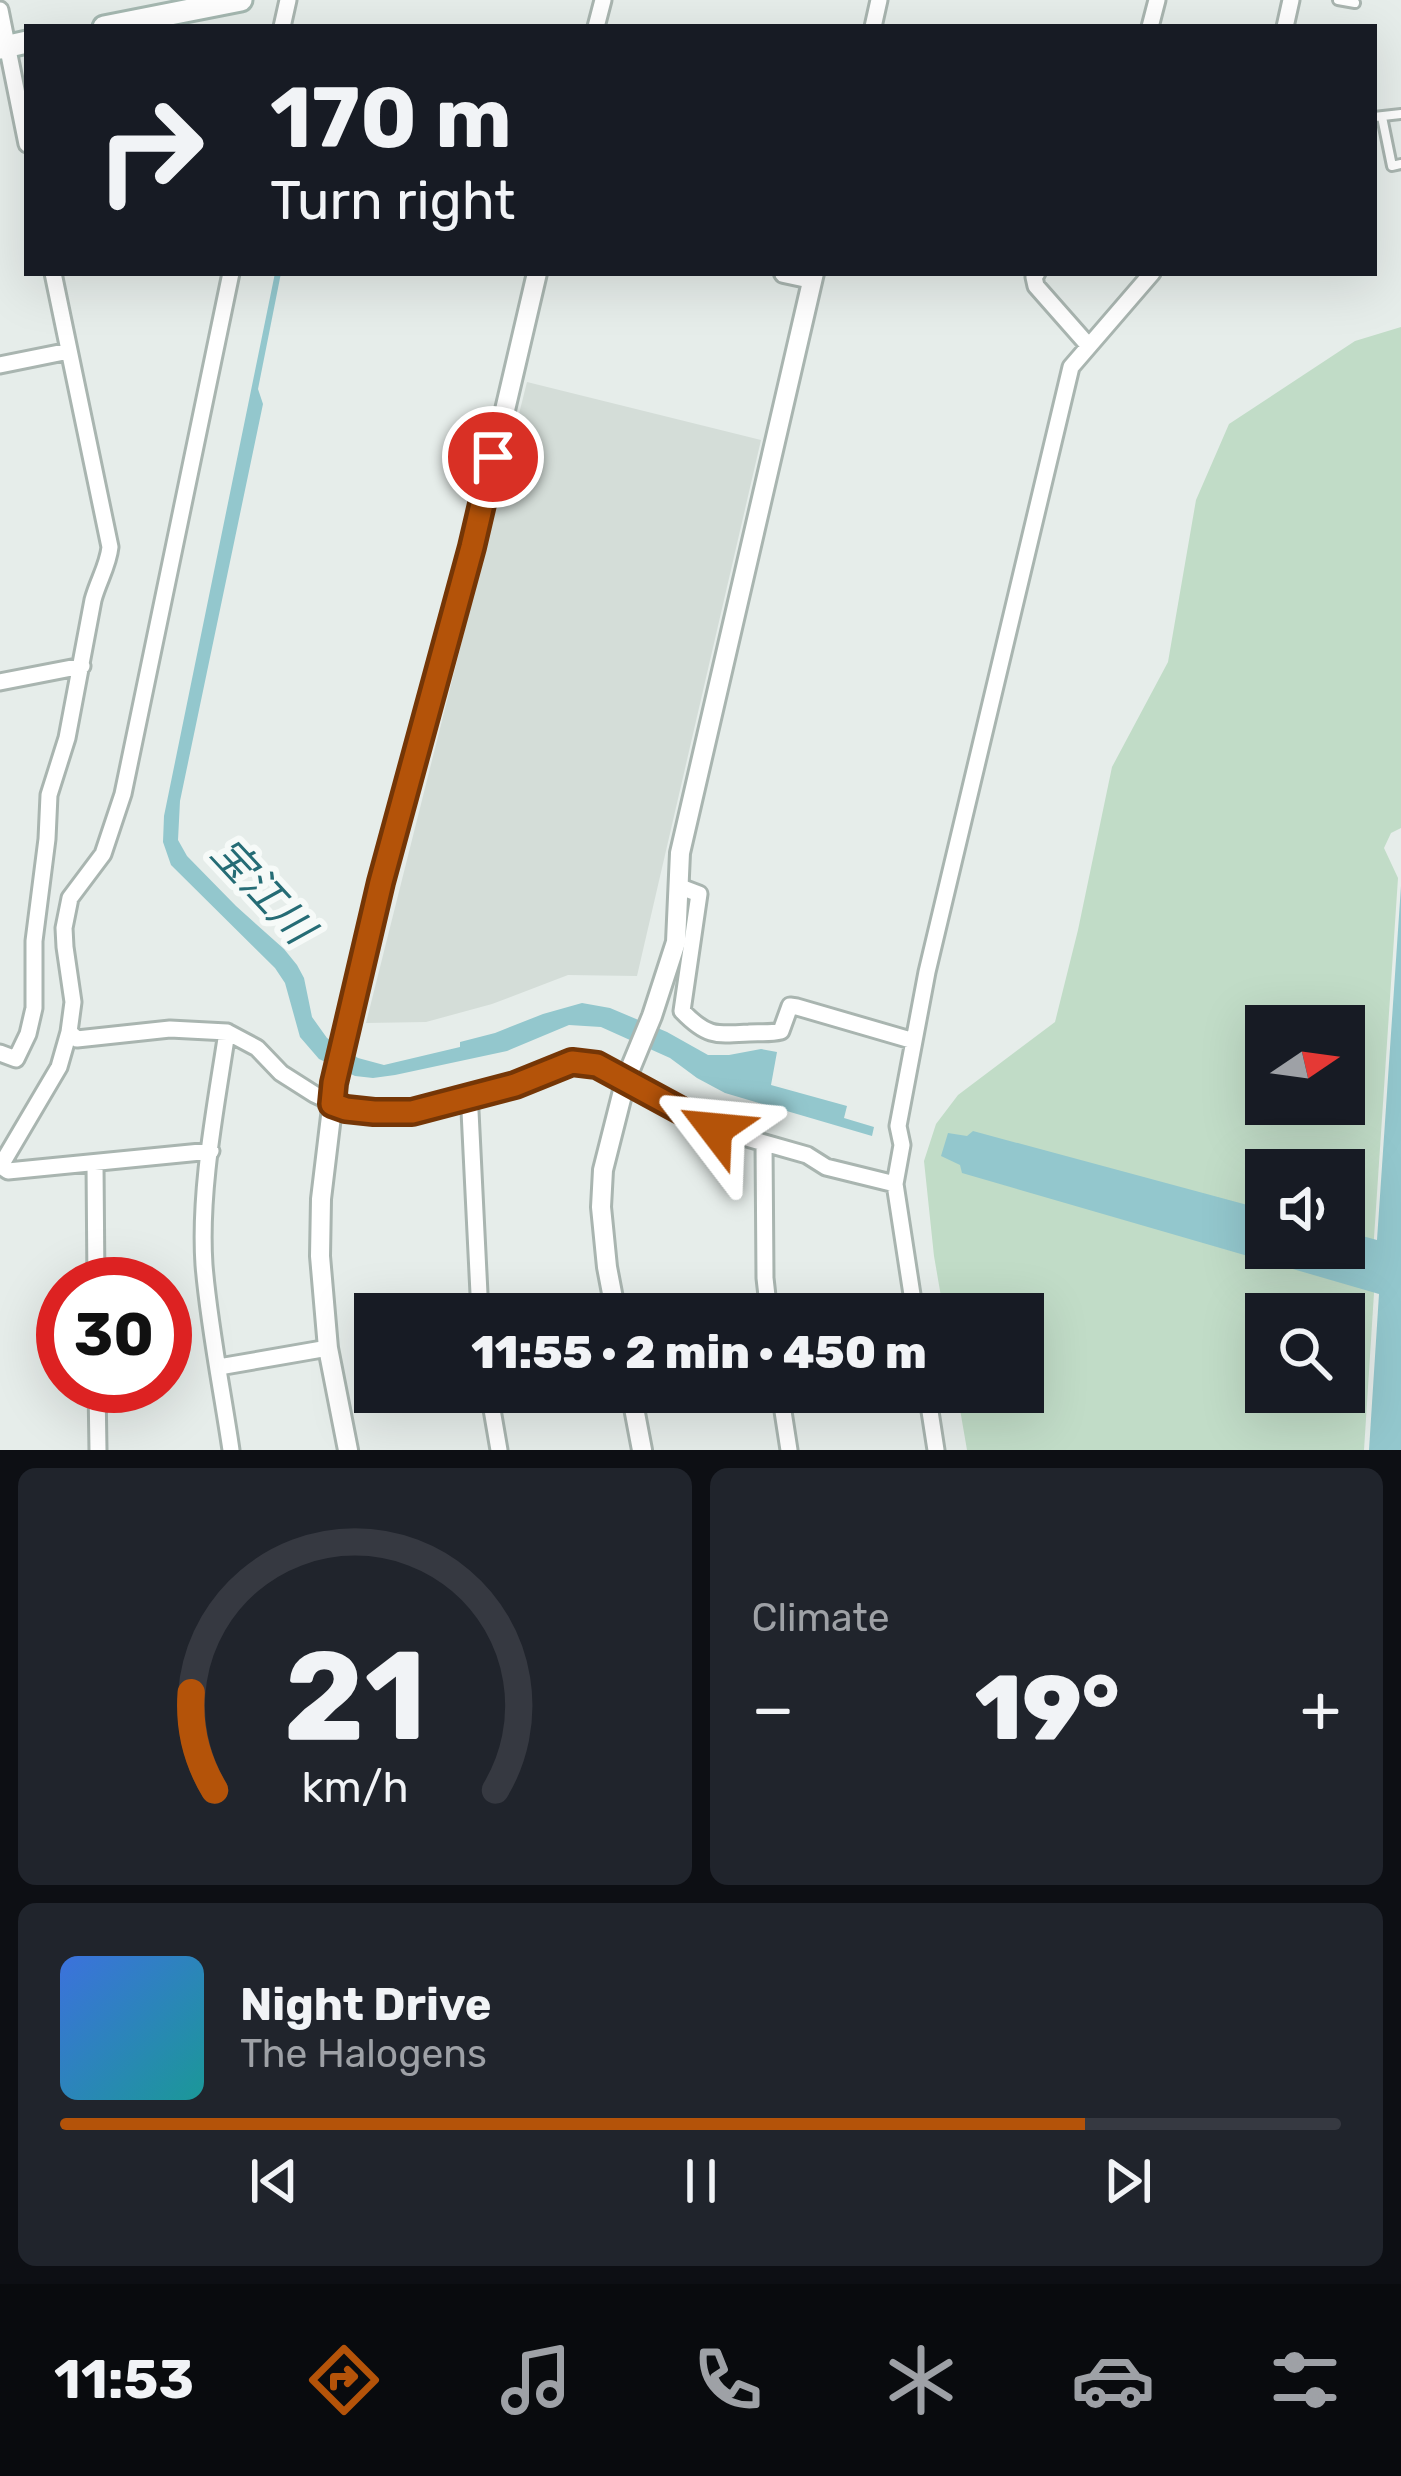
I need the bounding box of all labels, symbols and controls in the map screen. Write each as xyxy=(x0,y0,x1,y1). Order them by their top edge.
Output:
text: 170 m xyxy=(270,68,512,168)
icon: right xyxy=(72,72,228,228)
text: Turn right xyxy=(270,169,515,233)
pin xyxy=(442,406,544,508)
icon: arrive xyxy=(460,424,526,490)
water label: 宝江川 xyxy=(201,828,326,957)
north arrow xyxy=(1245,1005,1365,1125)
map controls xyxy=(1245,1005,1365,1413)
position arrow xyxy=(652,1066,778,1192)
button: sound xyxy=(1245,1149,1365,1269)
speed limit sign: 30 xyxy=(36,1257,192,1413)
button: search xyxy=(1245,1293,1365,1413)
text: 11:55 · 2 min · 450 m xyxy=(471,1326,927,1379)
text: Climate xyxy=(752,1595,890,1641)
text: 21 xyxy=(283,1622,426,1770)
text: 19° xyxy=(975,1655,1120,1762)
text: − xyxy=(752,1669,794,1748)
text: + xyxy=(1300,1669,1341,1748)
text: km/h xyxy=(301,1761,408,1812)
text: Night Drive xyxy=(240,1978,492,2031)
text: The Halogens xyxy=(240,2031,487,2077)
icon: previous xyxy=(241,2148,307,2214)
icon: pause xyxy=(668,2148,734,2214)
icon: next xyxy=(1095,2148,1161,2214)
icon: directions xyxy=(302,2338,386,2422)
icon: music xyxy=(494,2338,578,2422)
icon: phone xyxy=(686,2338,770,2422)
icon: climate xyxy=(879,2338,963,2422)
icon: car xyxy=(1071,2338,1155,2422)
icon: filters xyxy=(1263,2338,1347,2422)
text: 11:53 xyxy=(54,2348,194,2412)

